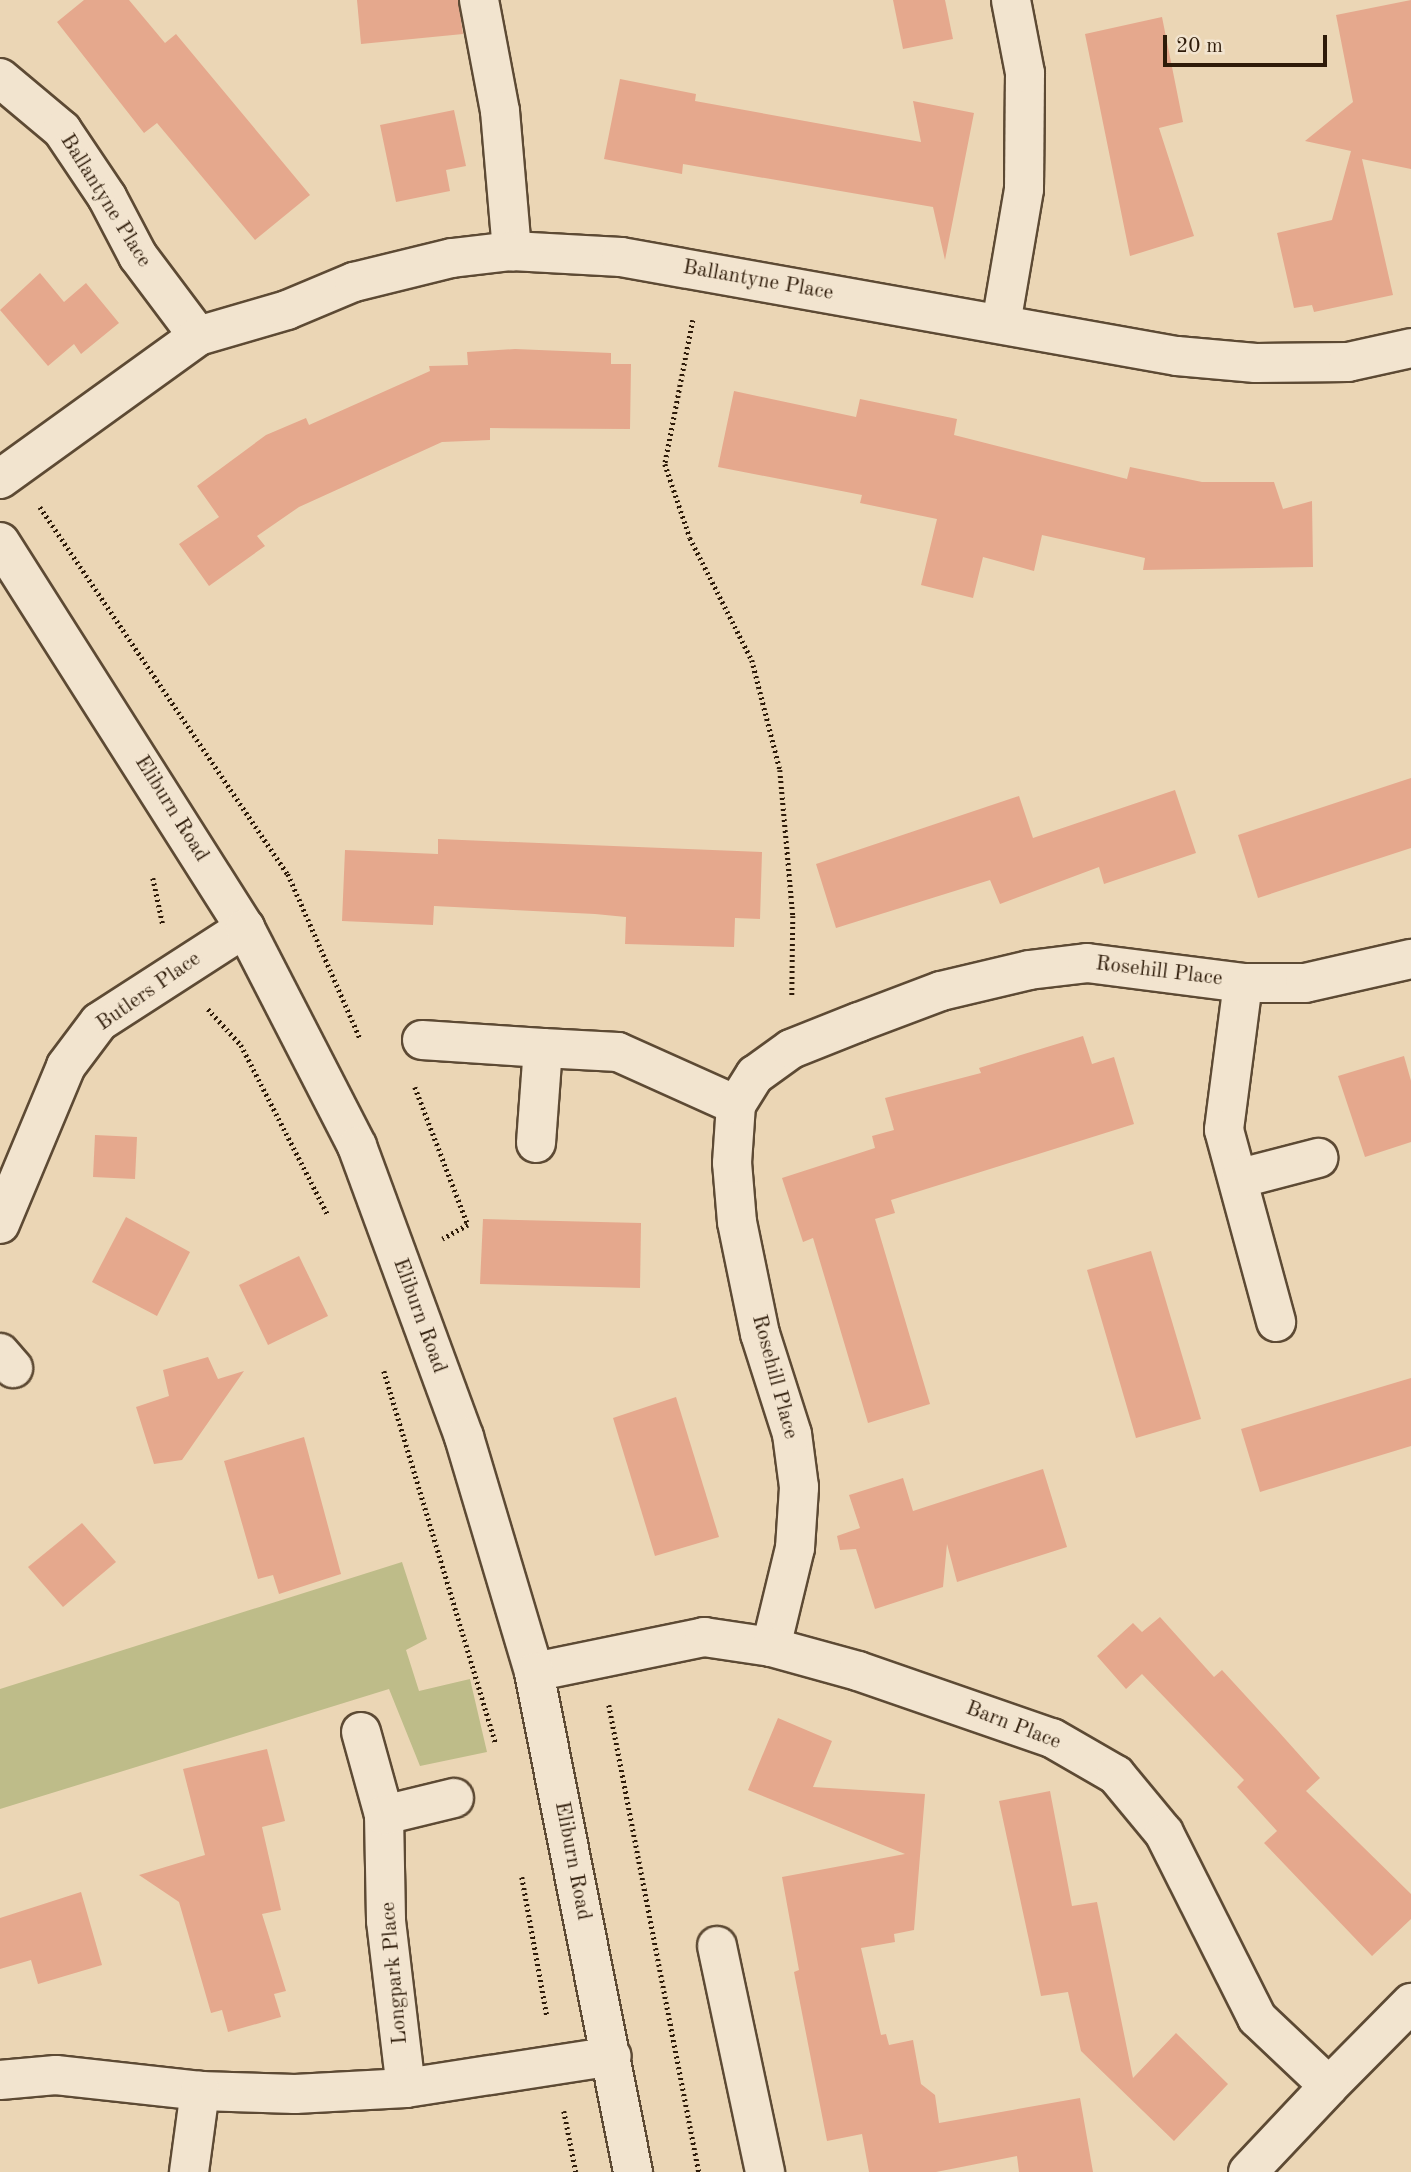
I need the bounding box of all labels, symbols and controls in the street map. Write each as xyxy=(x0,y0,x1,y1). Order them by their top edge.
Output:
scale bar xyxy=(1166,21,1330,65)
text: 20 m xyxy=(1176,36,1223,57)
street label: Ballantyne Place xyxy=(54,130,156,272)
street label: Ballantyne Place xyxy=(681,255,835,307)
street label: Eliburn Road xyxy=(128,751,214,867)
street label: Butlers Place xyxy=(92,947,206,1037)
street label: Rosehill Place xyxy=(1094,952,1224,992)
street label: Eliburn Road xyxy=(387,1255,451,1377)
street label: Rosehill Place xyxy=(745,1312,803,1442)
street label: Barn Place xyxy=(962,1696,1064,1756)
street label: Eliburn Road xyxy=(548,1799,596,1923)
street label: Longpark Place xyxy=(376,1901,414,2045)

